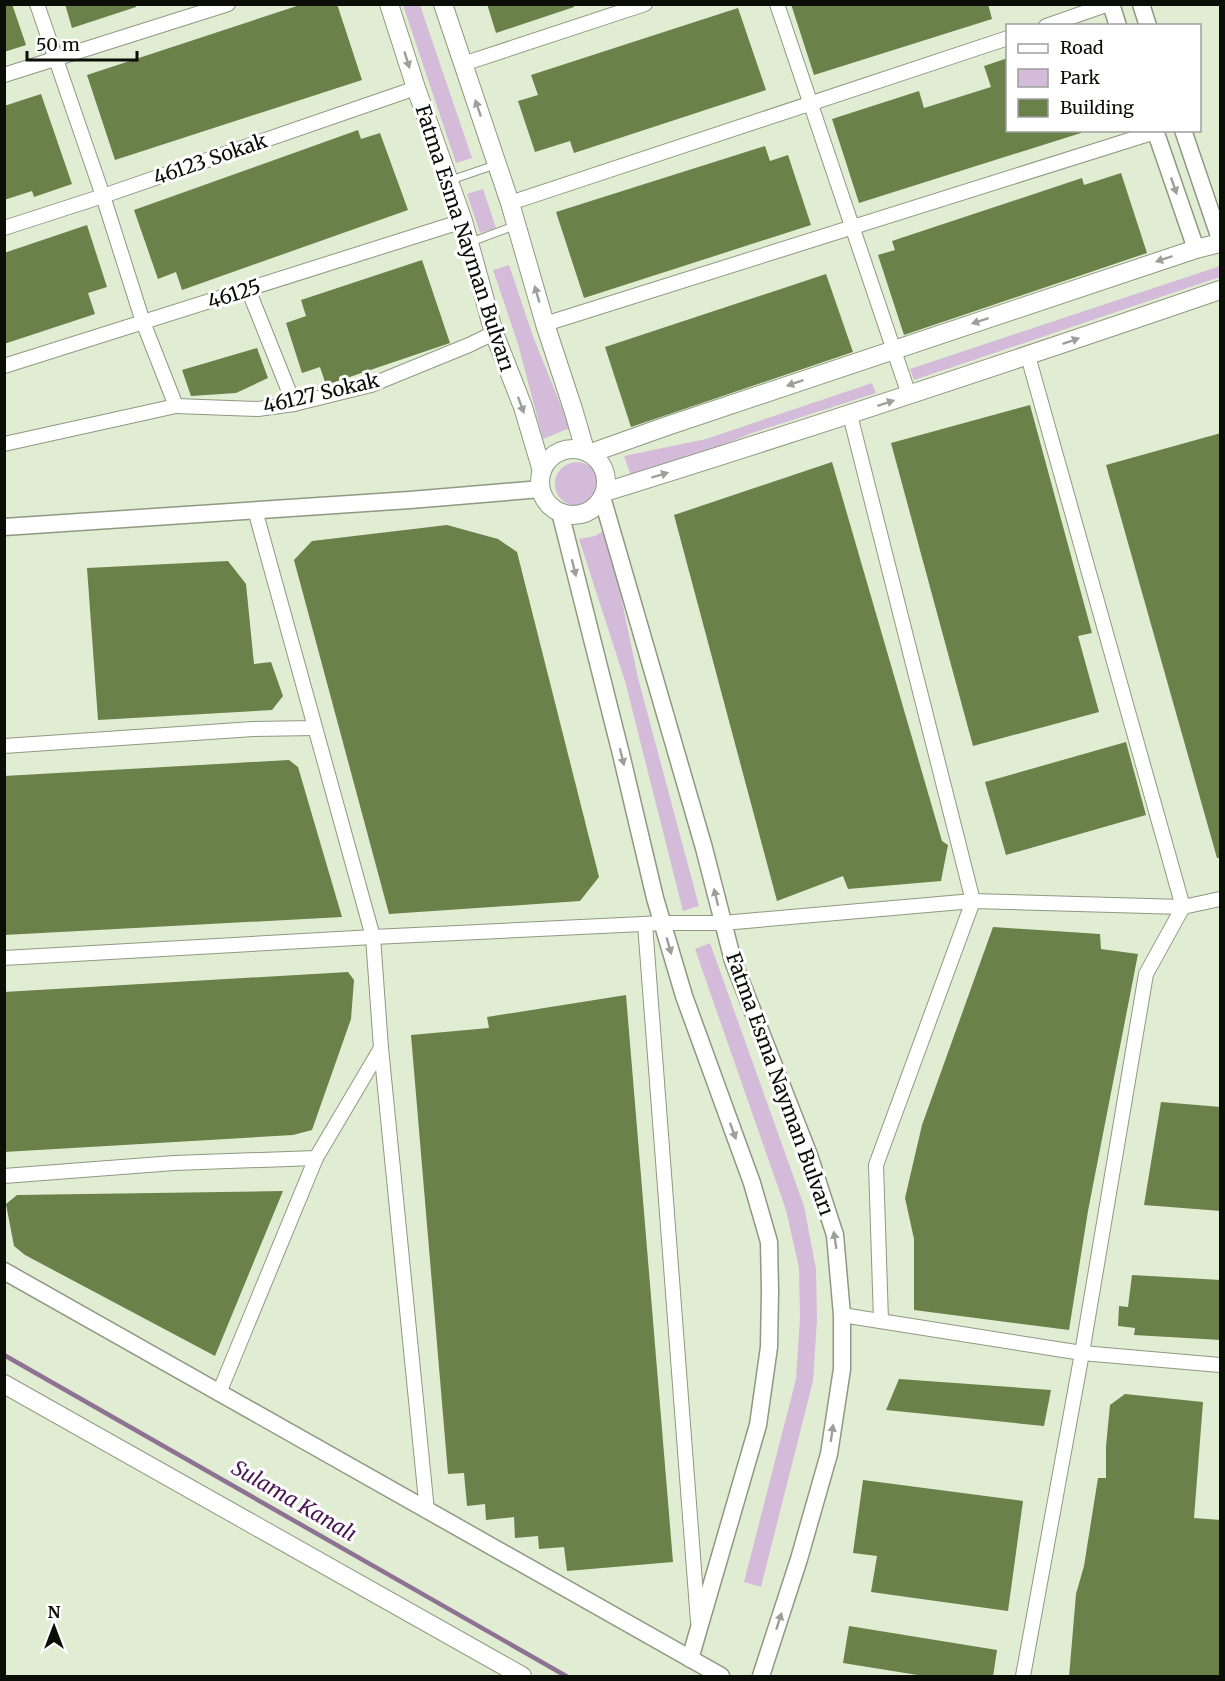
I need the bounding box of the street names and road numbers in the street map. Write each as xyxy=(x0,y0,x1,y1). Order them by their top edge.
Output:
street label: Fatma Esma Nayman Bulvarı xyxy=(411,102,520,374)
street label: 46123 Sokak xyxy=(150,127,270,190)
street label: 46125 xyxy=(204,273,264,314)
street label: 46127 Sokak xyxy=(260,367,382,418)
street label: Fatma Esma Nayman Bulvarı xyxy=(721,949,840,1219)

